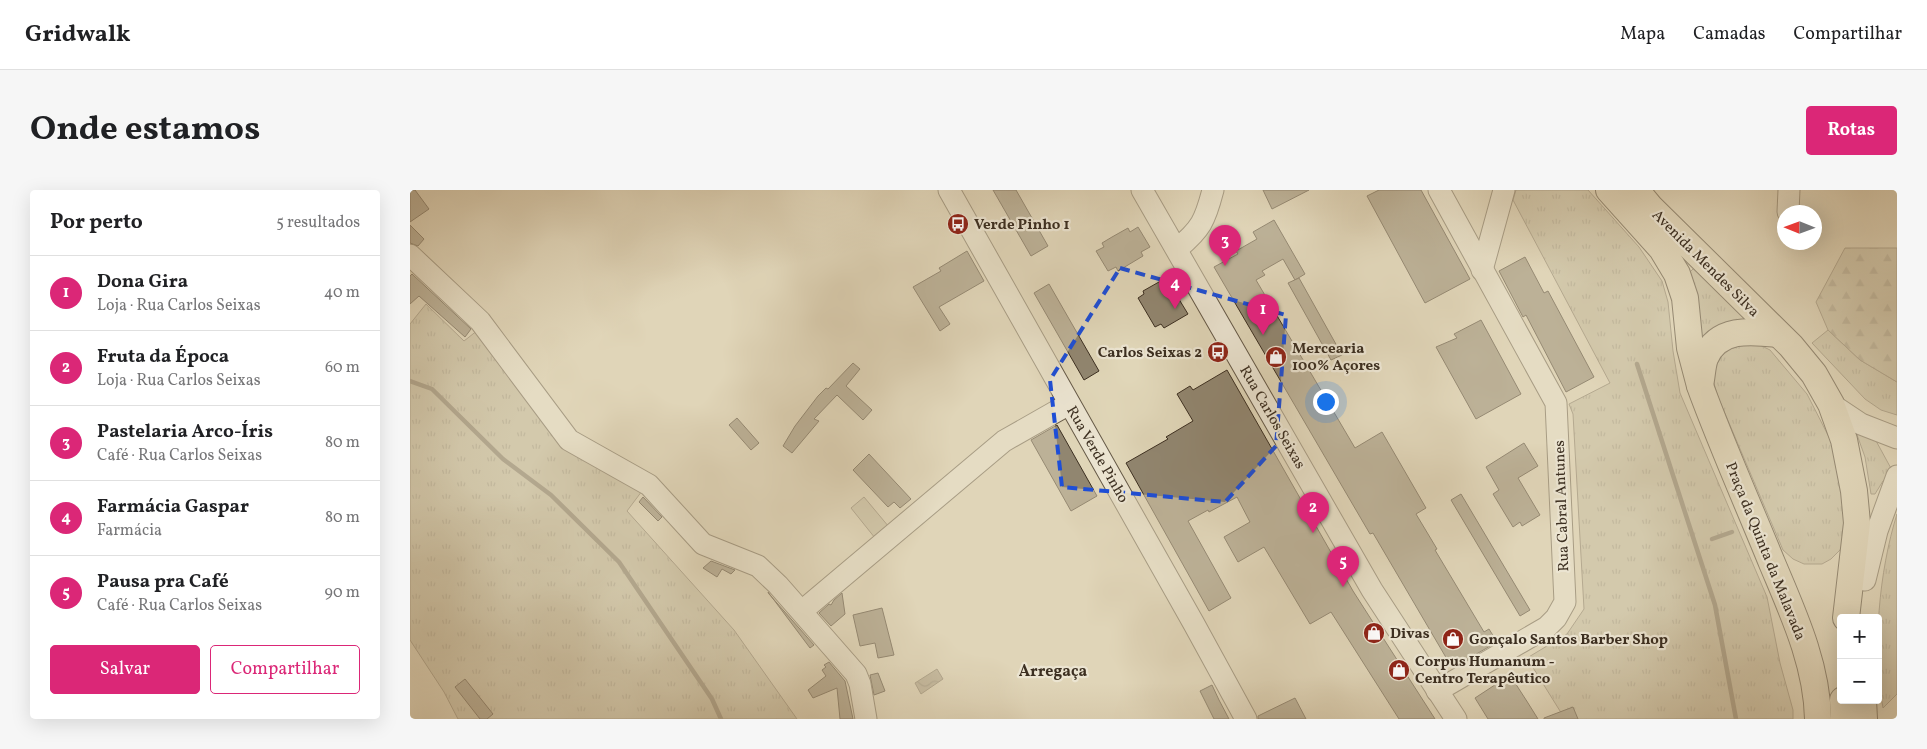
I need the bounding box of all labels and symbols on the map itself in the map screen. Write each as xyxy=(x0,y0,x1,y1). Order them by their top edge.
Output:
north arrow xyxy=(1777,205,1822,250)
street label: Avenida Mendes Silva xyxy=(1646,206,1763,323)
bus stop icon: Verde Pinho 1 xyxy=(946,212,970,236)
place label: Verde Pinho 1 xyxy=(974,215,1069,236)
pin: 3 xyxy=(1209,225,1241,266)
pin: 4 xyxy=(1159,268,1191,309)
pin: 1 xyxy=(1247,294,1279,335)
place label: Mercearia 100% Açores xyxy=(1292,339,1380,377)
bus stop icon: Carlos Seixas 2 xyxy=(1206,340,1230,364)
place label: Carlos Seixas 2 xyxy=(1098,343,1202,364)
shop icon: Mercearia 100% Açores xyxy=(1264,345,1288,369)
street label: Rua Carlos Seixas xyxy=(1234,362,1310,473)
your location xyxy=(1313,389,1339,415)
street label: Rua Verde Pinho xyxy=(1060,402,1133,507)
street label: Rua Cabral Antunes xyxy=(1550,440,1575,572)
street label: Praça da Quinta da Malavada xyxy=(1719,459,1810,644)
pin: 2 xyxy=(1297,492,1329,533)
pin: 5 xyxy=(1327,546,1359,587)
shop icon: Divas xyxy=(1362,621,1386,645)
place label: Divas xyxy=(1390,624,1430,645)
shop icon: Gonçalo Santos Barber Shop xyxy=(1441,627,1465,651)
place label: Gonçalo Santos Barber Shop xyxy=(1469,630,1668,651)
place label: Corpus Humanum - Centro Terapêutico xyxy=(1415,652,1555,690)
shop icon: Corpus Humanum - Centro Terapêutico xyxy=(1387,658,1411,682)
district label: Arregaça xyxy=(1019,661,1087,683)

